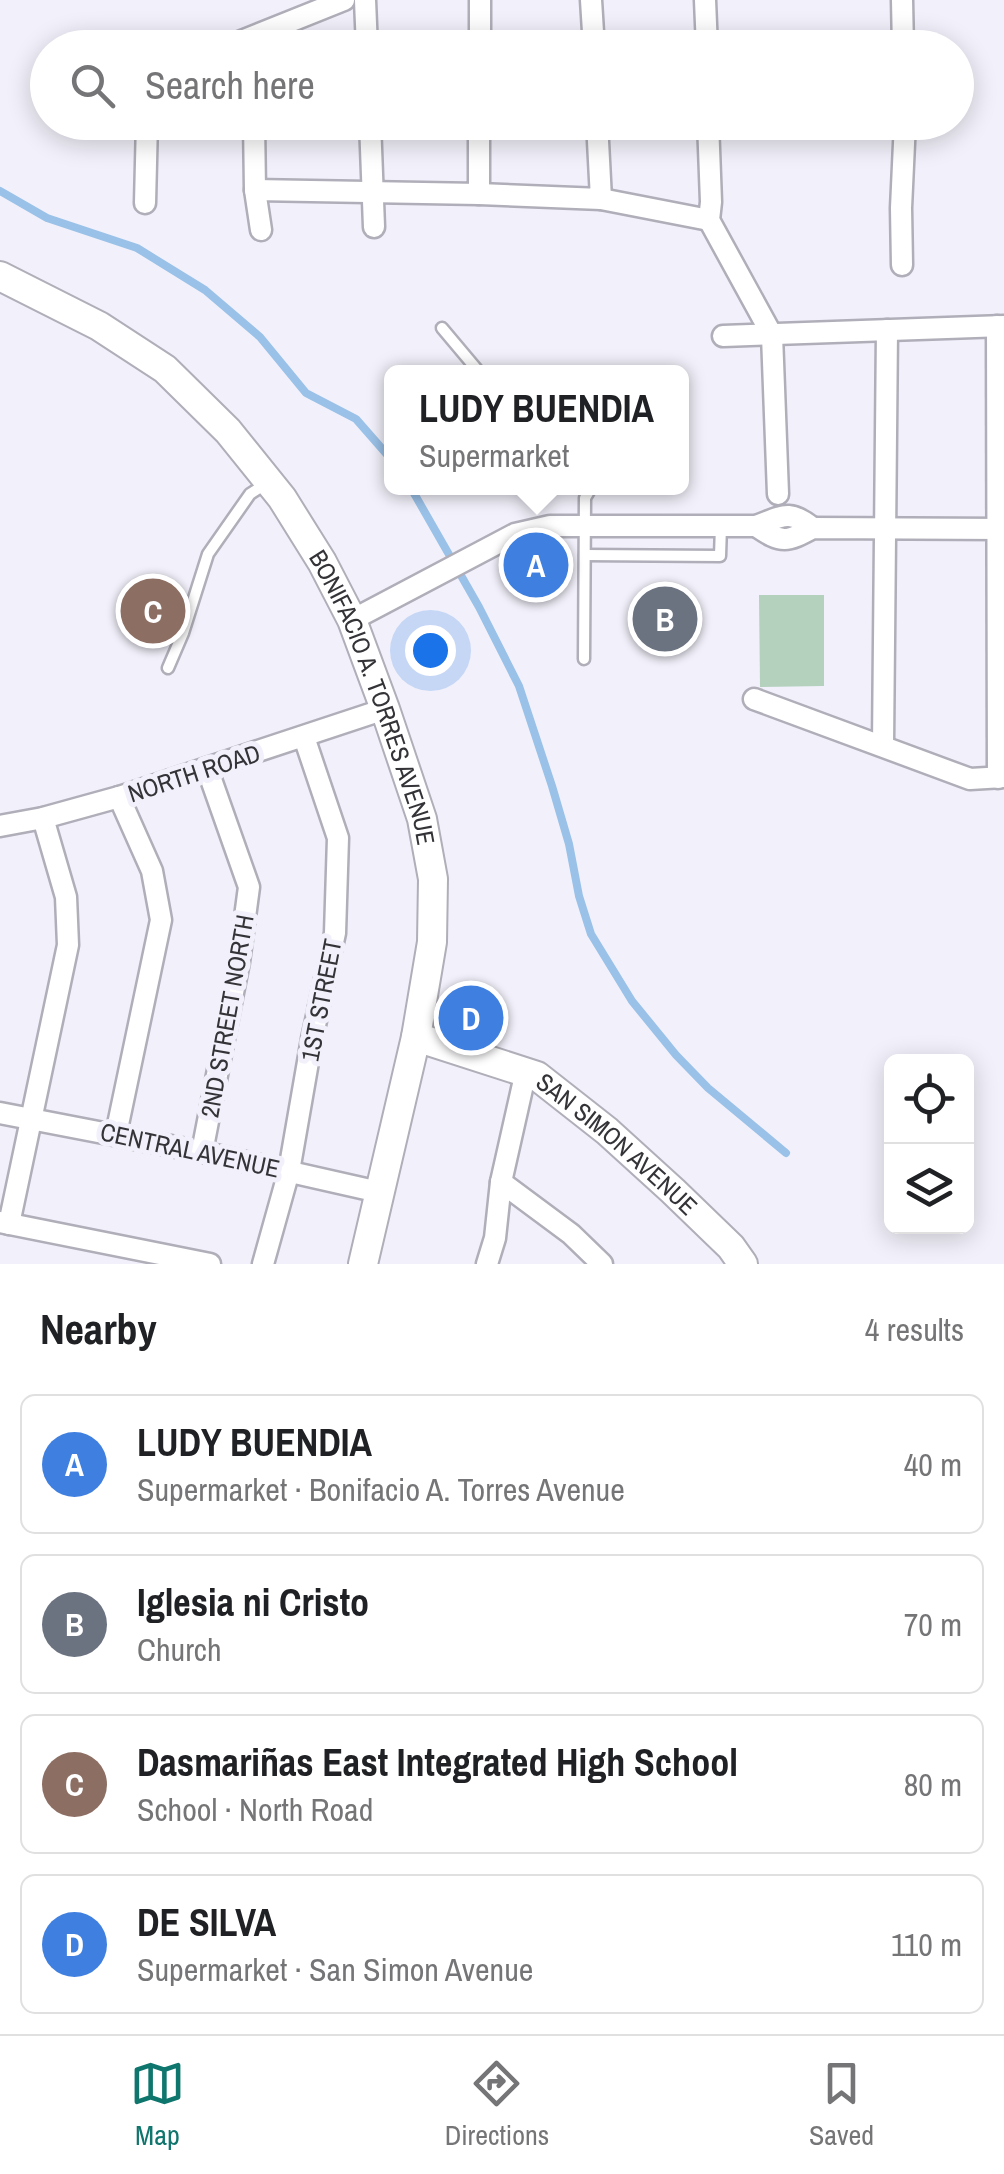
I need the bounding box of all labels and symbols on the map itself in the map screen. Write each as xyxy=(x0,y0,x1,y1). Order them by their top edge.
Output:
pin: A xyxy=(504,528,568,602)
street label: BONIFACIO A. TORRES AVENUE xyxy=(302,543,443,848)
pin: C xyxy=(120,574,186,648)
pin: B xyxy=(632,582,698,656)
your location xyxy=(405,625,456,676)
street label: NORTH ROAD xyxy=(123,736,265,810)
street label: 2ND STREET NORTH xyxy=(192,912,262,1120)
street label: 1ST STREET xyxy=(292,936,350,1064)
pin: D xyxy=(438,980,504,1056)
street label: SAN SIMON AVENUE xyxy=(529,1065,705,1223)
street label: CENTRAL AVENUE xyxy=(97,1114,283,1186)

